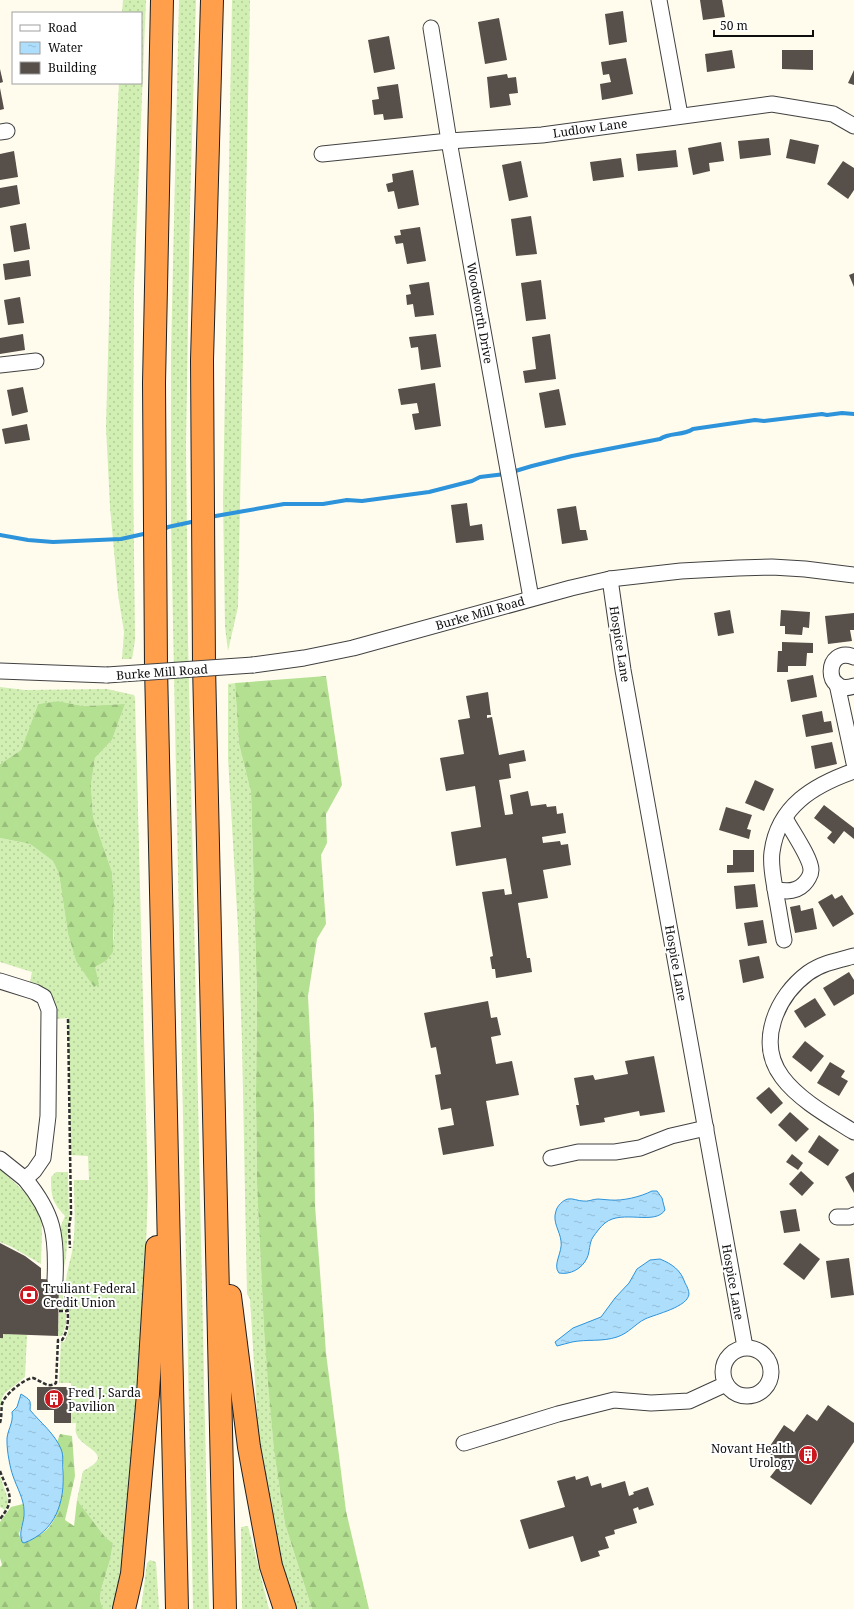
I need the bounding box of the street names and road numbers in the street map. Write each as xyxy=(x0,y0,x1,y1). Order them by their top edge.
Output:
street label: Ludlow Lane xyxy=(552,114,628,142)
street label: Woodworth Drive xyxy=(463,261,497,365)
street label: Burke Mill Road xyxy=(433,592,527,634)
street label: Hospice Lane xyxy=(606,605,634,683)
street label: Burke Mill Road xyxy=(116,660,209,684)
street label: Hospice Lane xyxy=(661,924,691,1002)
street label: Hospice Lane xyxy=(718,1243,748,1321)

